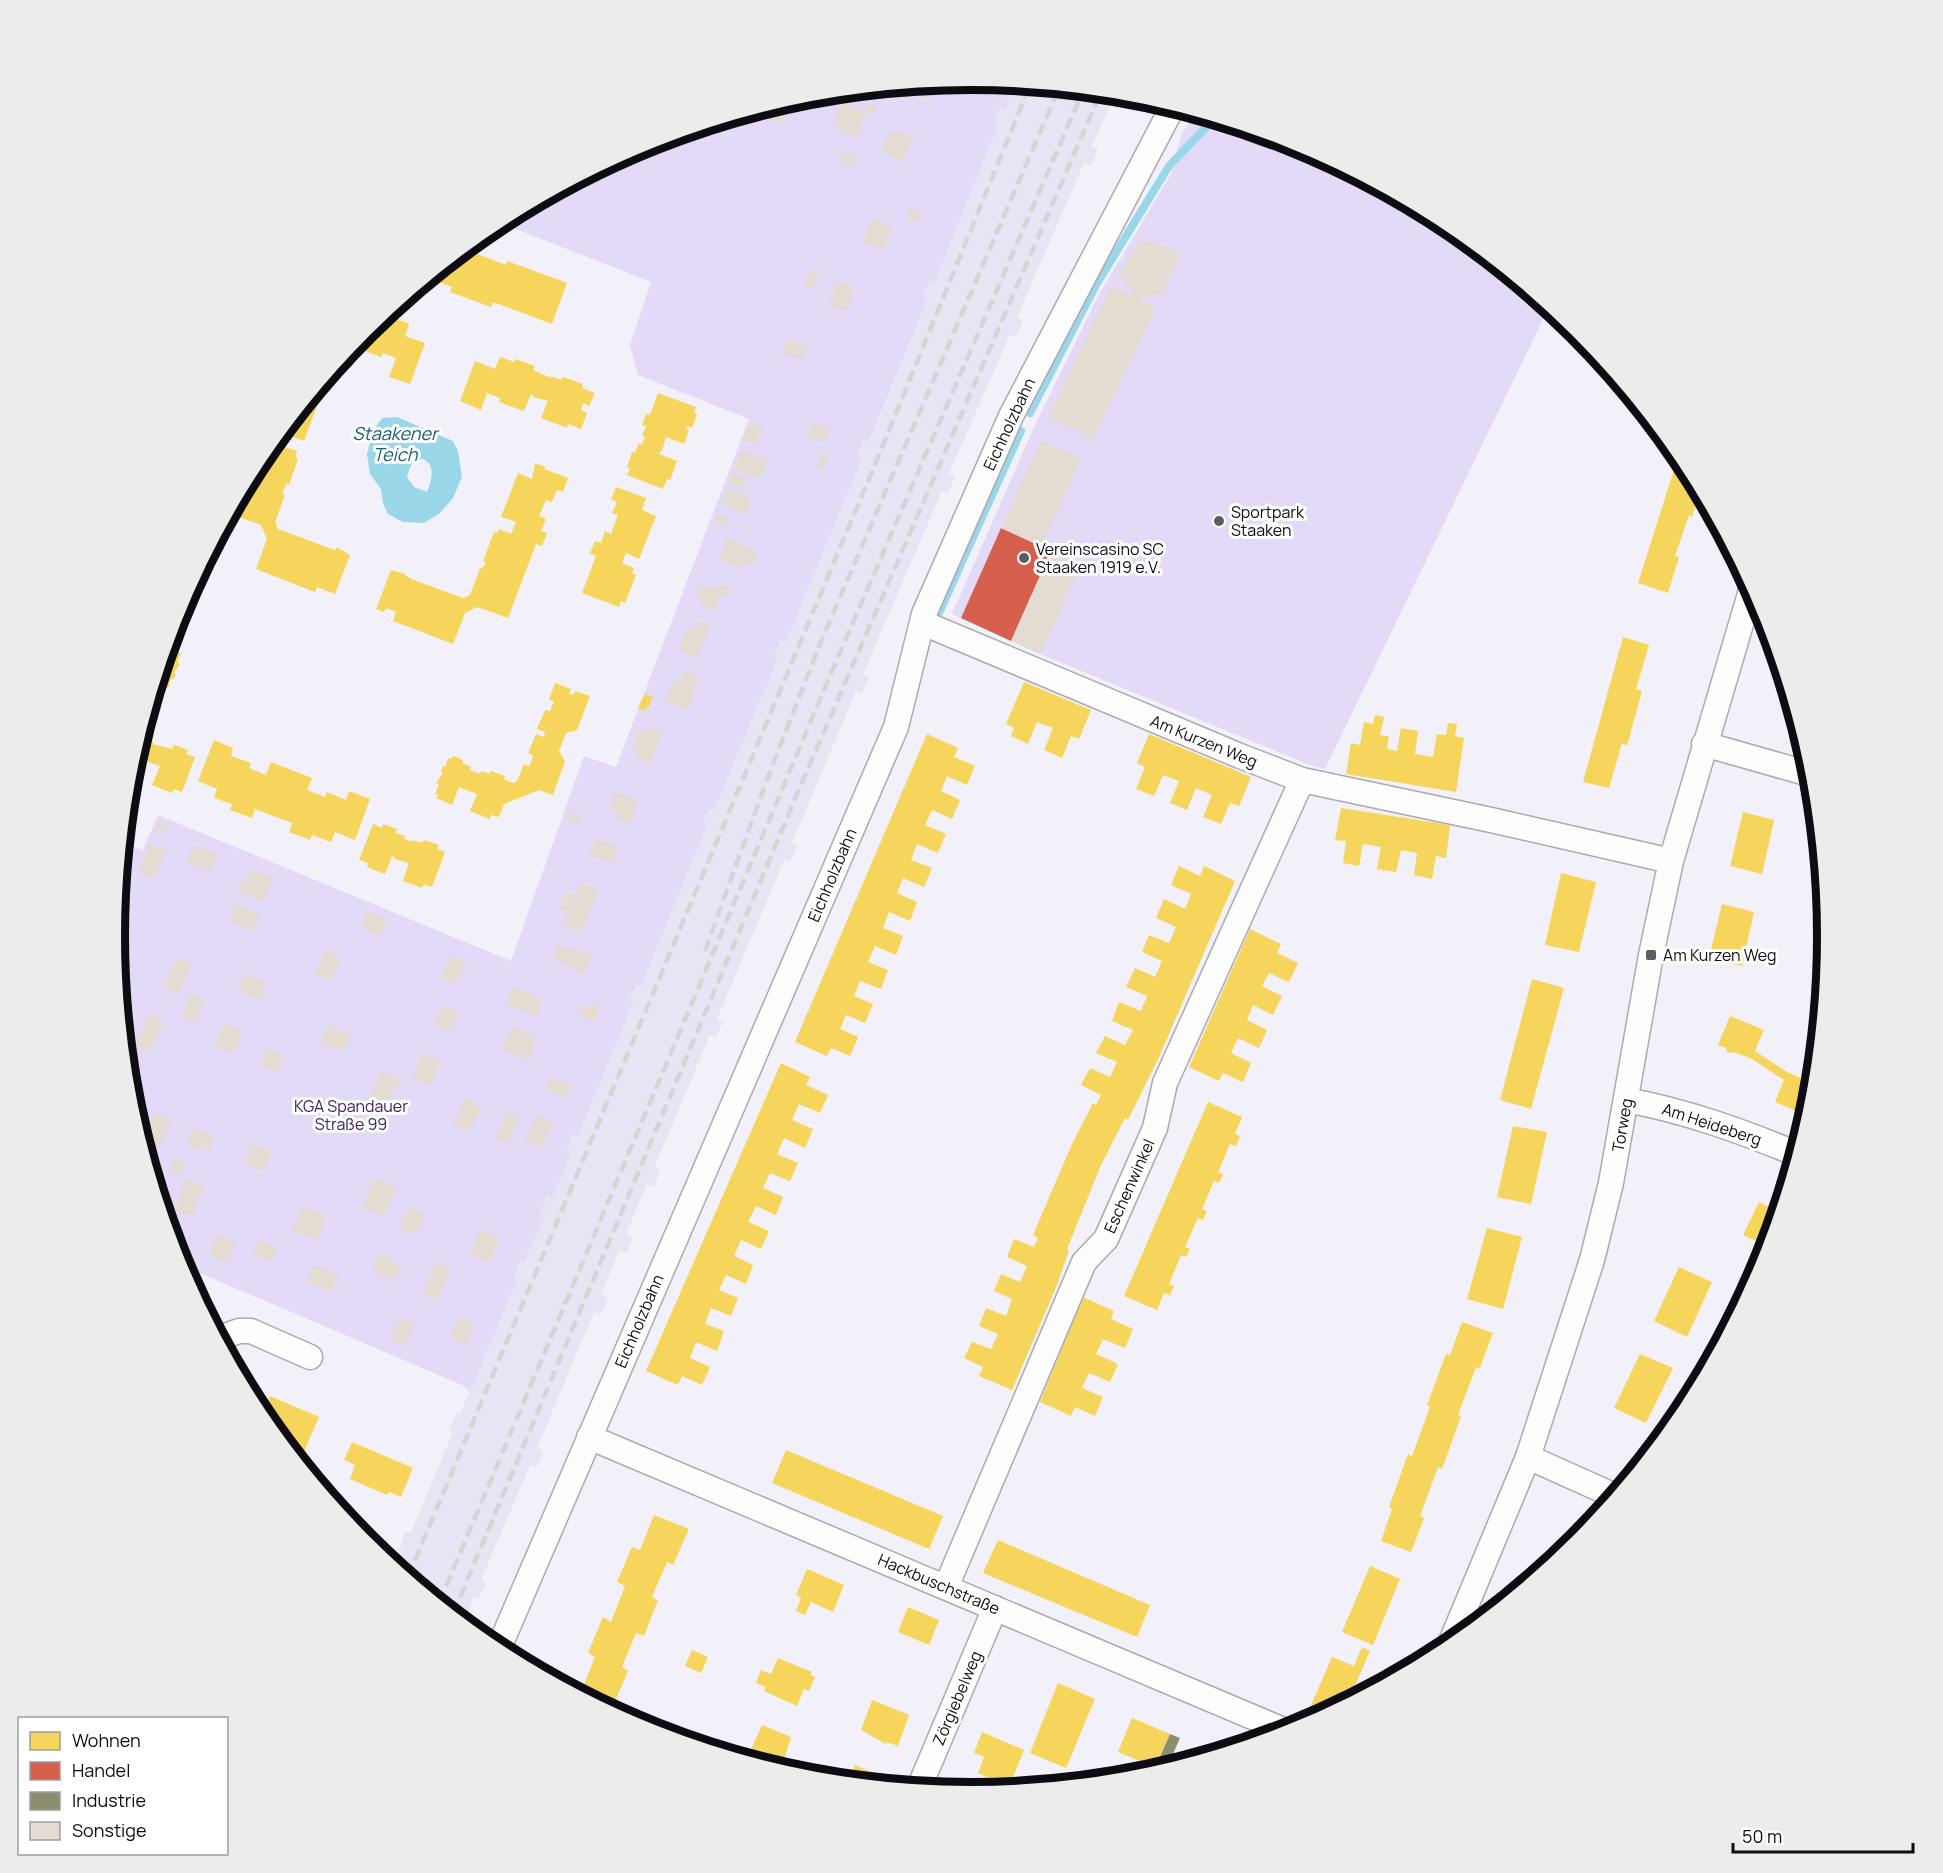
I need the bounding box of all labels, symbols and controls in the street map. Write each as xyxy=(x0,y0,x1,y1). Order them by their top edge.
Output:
street label: Eichholzbahn xyxy=(978,374,1040,474)
water label: Staakener Teich xyxy=(353,421,440,466)
place label: Sportpark Staaken xyxy=(1231,501,1305,541)
marker: Sportpark Staaken xyxy=(1212,514,1226,528)
place label: Vereinscasino SC Staaken 1919 e.V. xyxy=(1036,538,1164,578)
marker: Vereinscasino SC Staaken 1919 e.V. xyxy=(1017,551,1031,565)
street label: Am Kurzen Weg xyxy=(1147,710,1261,772)
street label: Eichholzbahn xyxy=(802,825,862,925)
place label: Am Kurzen Weg xyxy=(1663,944,1777,966)
marker: Am Kurzen Weg xyxy=(1644,948,1658,962)
park label: KGA Spandauer Straße 99 xyxy=(294,1095,408,1135)
street label: Torweg xyxy=(1606,1096,1638,1154)
street label: Am Heideberg xyxy=(1659,1098,1765,1150)
street label: Eschenwinkel xyxy=(1098,1135,1160,1237)
street label: Eichholzbahn xyxy=(609,1271,669,1371)
street label: Hackbuschstraße xyxy=(875,1548,1003,1620)
street label: Zörgiebelweg xyxy=(927,1647,987,1749)
legend xyxy=(18,1717,228,1855)
text: Wohnen xyxy=(72,1728,141,1752)
text: Handel xyxy=(72,1758,130,1782)
text: Industrie xyxy=(72,1788,146,1812)
scale bar xyxy=(1733,1816,1913,1854)
text: Sonstige xyxy=(72,1818,146,1842)
text: 50 m xyxy=(1742,1824,1782,1848)

